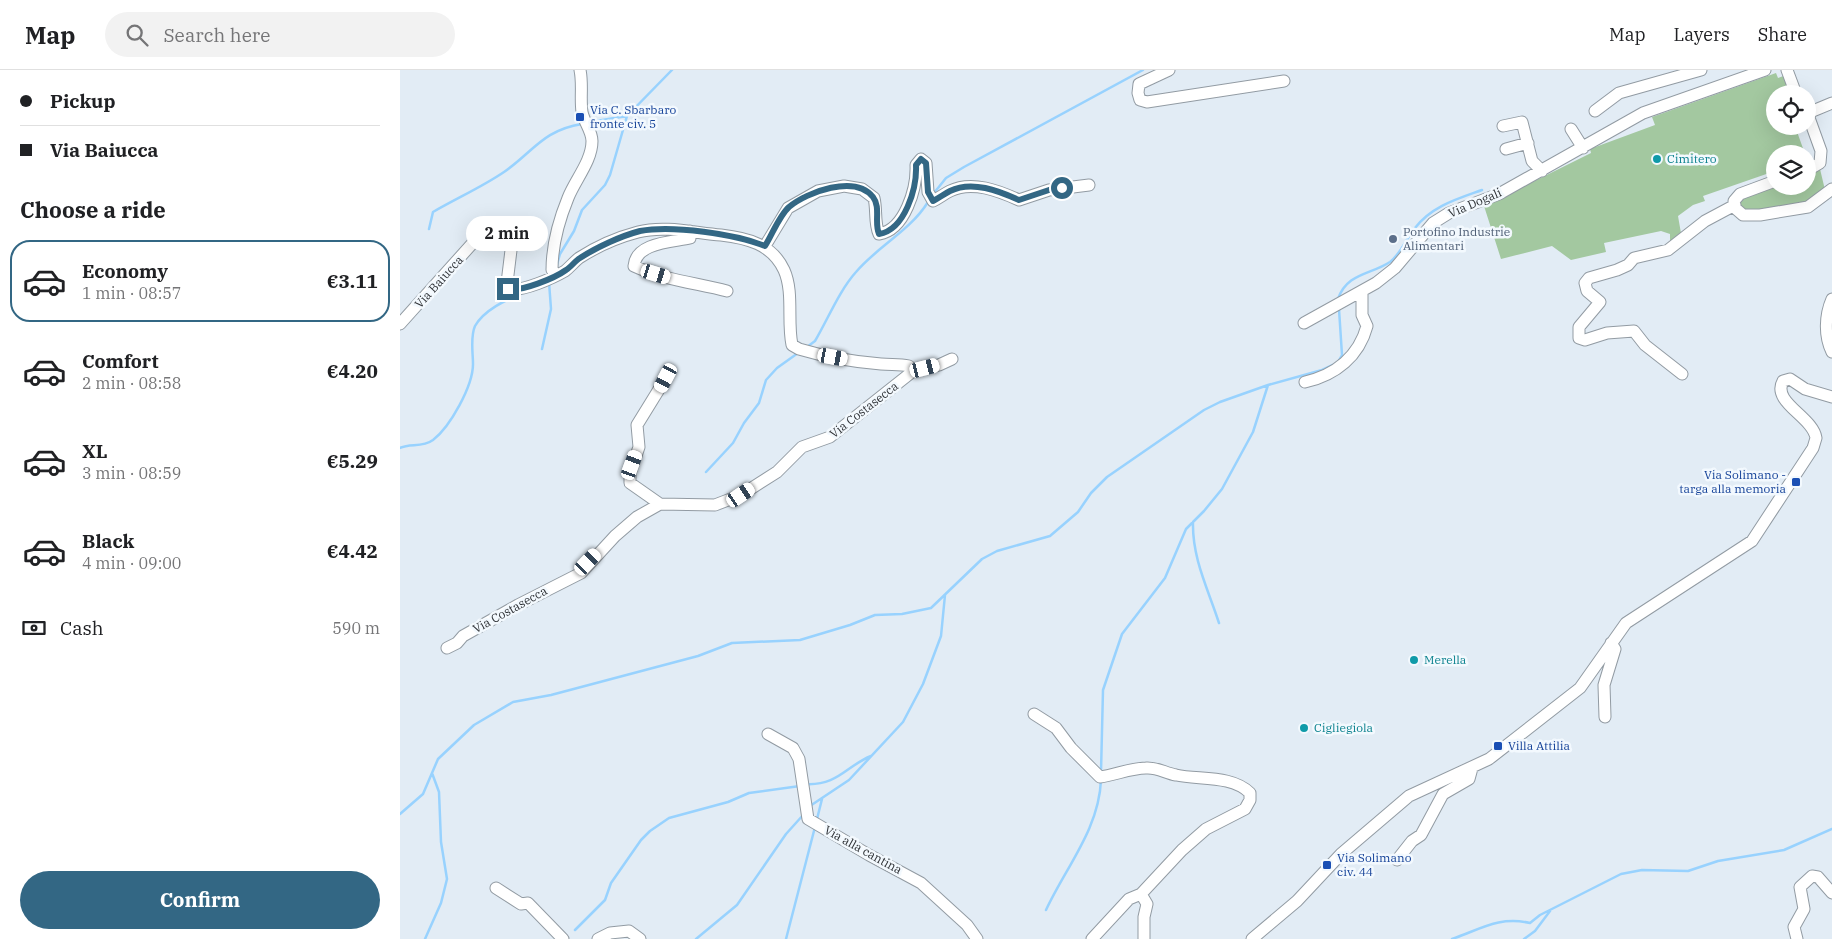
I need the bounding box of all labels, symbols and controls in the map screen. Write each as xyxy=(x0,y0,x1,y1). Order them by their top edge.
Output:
search box xyxy=(105,12,455,57)
text: Map xyxy=(25,19,75,51)
icon: search xyxy=(123,21,151,49)
text: Search here xyxy=(163,23,270,47)
text: Map xyxy=(1609,23,1646,46)
text: Layers xyxy=(1674,23,1730,46)
text: Share xyxy=(1758,23,1807,46)
map controls xyxy=(1766,85,1816,195)
button: locate xyxy=(1766,85,1816,135)
text: Pickup xyxy=(50,89,115,113)
place label: Via C. Sbarbaro fronte civ. 5 xyxy=(590,102,677,131)
marker: Via C. Sbarbaro fronte civ. 5 xyxy=(574,111,586,123)
text: Via Baiucca xyxy=(50,138,158,162)
button: layers xyxy=(1766,145,1816,195)
place label: Cimitero xyxy=(1667,151,1717,166)
marker: Cimitero xyxy=(1651,153,1663,165)
route start xyxy=(1051,177,1073,199)
street label: Via Dogali xyxy=(1446,185,1504,220)
text: Choose a ride xyxy=(20,195,166,224)
callout: 2 min xyxy=(467,216,549,252)
text: 2 min xyxy=(485,223,529,243)
place label: Portofino Industrie Alimentari xyxy=(1403,224,1510,253)
marker: Portofino Industrie Alimentari xyxy=(1387,233,1399,245)
street label: Via Baiucca xyxy=(411,252,466,311)
icon: car xyxy=(22,259,67,304)
text: Economy xyxy=(82,259,168,283)
car xyxy=(639,262,672,286)
text: €3.11 xyxy=(327,269,378,293)
route end xyxy=(497,278,519,300)
text: 1 min · 08:57 xyxy=(82,283,181,303)
car xyxy=(816,347,849,367)
icon: car xyxy=(22,349,67,394)
text: Comfort xyxy=(82,349,159,373)
car xyxy=(908,357,941,379)
text: €4.20 xyxy=(327,359,378,383)
car xyxy=(652,361,679,395)
text: 2 min · 08:58 xyxy=(82,373,181,393)
street label: Via Costasecca xyxy=(826,378,901,441)
icon: car xyxy=(22,439,67,484)
text: XL xyxy=(82,439,108,463)
car xyxy=(619,448,644,482)
text: €5.29 xyxy=(327,449,378,473)
text: 3 min · 08:59 xyxy=(82,463,181,483)
place label: Via Solimano - targa alla memoria xyxy=(1679,467,1786,496)
marker: Via Solimano - targa alla memoria xyxy=(1790,476,1802,488)
car xyxy=(724,480,757,510)
icon: car xyxy=(22,529,67,574)
text: Black xyxy=(82,529,134,553)
text: €4.42 xyxy=(327,539,378,563)
car xyxy=(572,546,603,578)
text: 4 min · 09:00 xyxy=(82,553,181,573)
street label: Via Costasecca xyxy=(470,583,550,636)
icon: cash xyxy=(20,614,48,642)
text: Cash xyxy=(60,616,104,640)
text: 590 m xyxy=(332,618,380,638)
place label: Merella xyxy=(1424,652,1467,667)
marker: Merella xyxy=(1408,654,1420,666)
place label: Cigliegiola xyxy=(1314,720,1374,735)
marker: Cigliegiola xyxy=(1298,722,1310,734)
place label: Villa Attilia xyxy=(1508,738,1571,753)
marker: Villa Attilia xyxy=(1492,740,1504,752)
street label: Via alla cantina xyxy=(822,822,905,877)
place label: Via Solimano civ. 44 xyxy=(1337,850,1412,879)
marker: Via Solimano civ. 44 xyxy=(1321,859,1333,871)
button: Confirm xyxy=(20,871,380,929)

